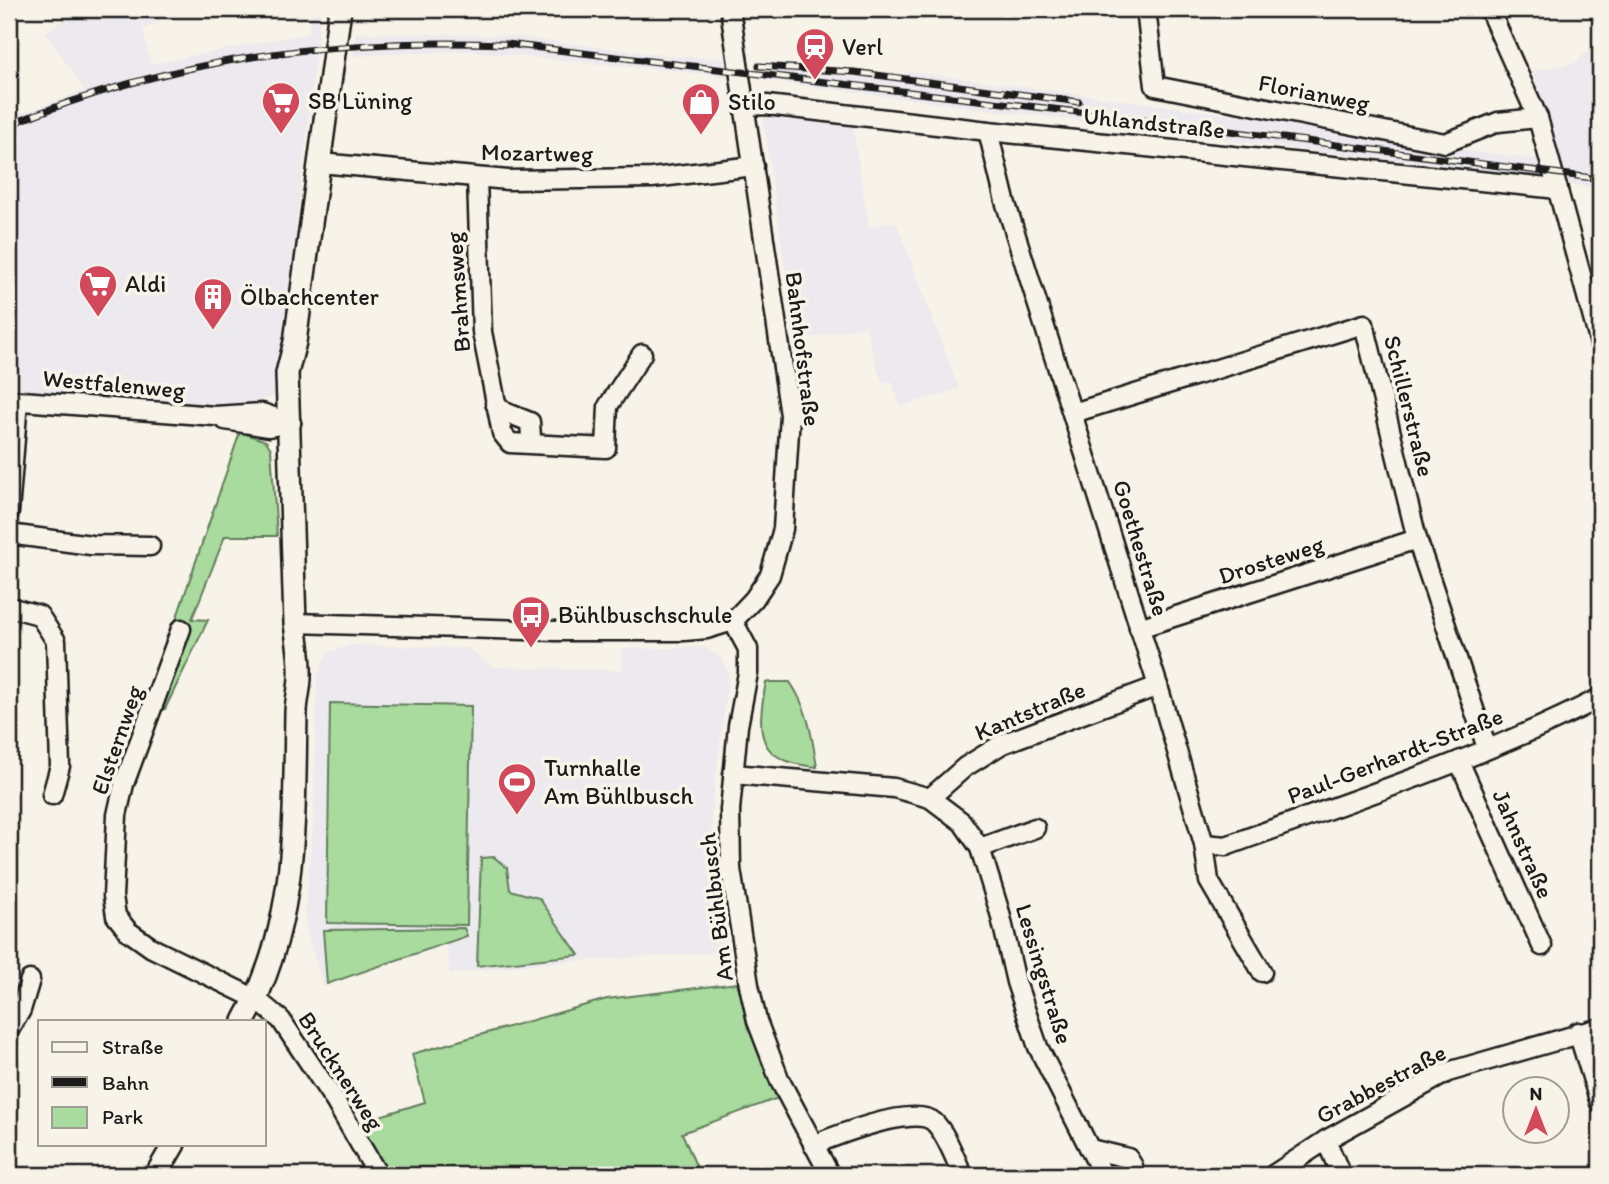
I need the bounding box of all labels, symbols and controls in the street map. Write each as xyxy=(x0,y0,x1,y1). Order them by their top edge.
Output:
station icon: Verl xyxy=(794,26,836,81)
place label: Verl xyxy=(842,32,883,61)
street label: Florianweg xyxy=(1256,68,1373,118)
supermarket icon: SB Lüning xyxy=(260,80,302,135)
shop icon: Stilo xyxy=(680,81,722,136)
place label: SB Lüning xyxy=(308,86,413,115)
place label: Stilo xyxy=(728,87,776,116)
street label: Uhlandstraße xyxy=(1082,101,1226,144)
street label: Mozartweg xyxy=(481,137,594,168)
street label: Brahmsweg xyxy=(439,230,476,353)
supermarket icon: Aldi xyxy=(77,263,119,318)
place label: Aldi xyxy=(125,269,166,298)
street label: Bahnhofstraße xyxy=(780,270,827,428)
building icon: Ölbachcenter xyxy=(192,276,234,331)
place label: Ölbachcenter xyxy=(240,282,379,311)
street label: Schillerstraße xyxy=(1378,332,1441,480)
street label: Westfalenweg xyxy=(42,363,187,404)
street label: Goethestraße xyxy=(1107,476,1176,619)
street label: Drosteweg xyxy=(1215,529,1328,590)
bus stop icon: Bühlbuschschule xyxy=(510,594,552,649)
place label: Bühlbuschschule xyxy=(558,600,733,629)
street label: Kantstraße xyxy=(970,674,1089,747)
street label: Elsternweg xyxy=(84,681,149,798)
street label: Paul-Gerhardt-Straße xyxy=(1283,701,1507,810)
place label: Turnhalle Am Bühlbusch xyxy=(544,753,693,810)
sports icon: Turnhalle Am Bühlbusch xyxy=(496,761,538,816)
street label: Jahnstraße xyxy=(1487,785,1560,903)
street label: Am Bühlbusch xyxy=(692,831,739,983)
street label: Lessingstraße xyxy=(1009,900,1080,1047)
street label: Brucknerweg xyxy=(292,1006,391,1136)
legend xyxy=(38,1020,266,1146)
text: Straße xyxy=(102,1034,163,1059)
street label: Grabbestraße xyxy=(1311,1037,1451,1130)
text: Bahn xyxy=(102,1070,149,1095)
north arrow xyxy=(1500,1076,1570,1146)
text: N xyxy=(1530,1082,1542,1105)
text: Park xyxy=(102,1104,144,1129)

